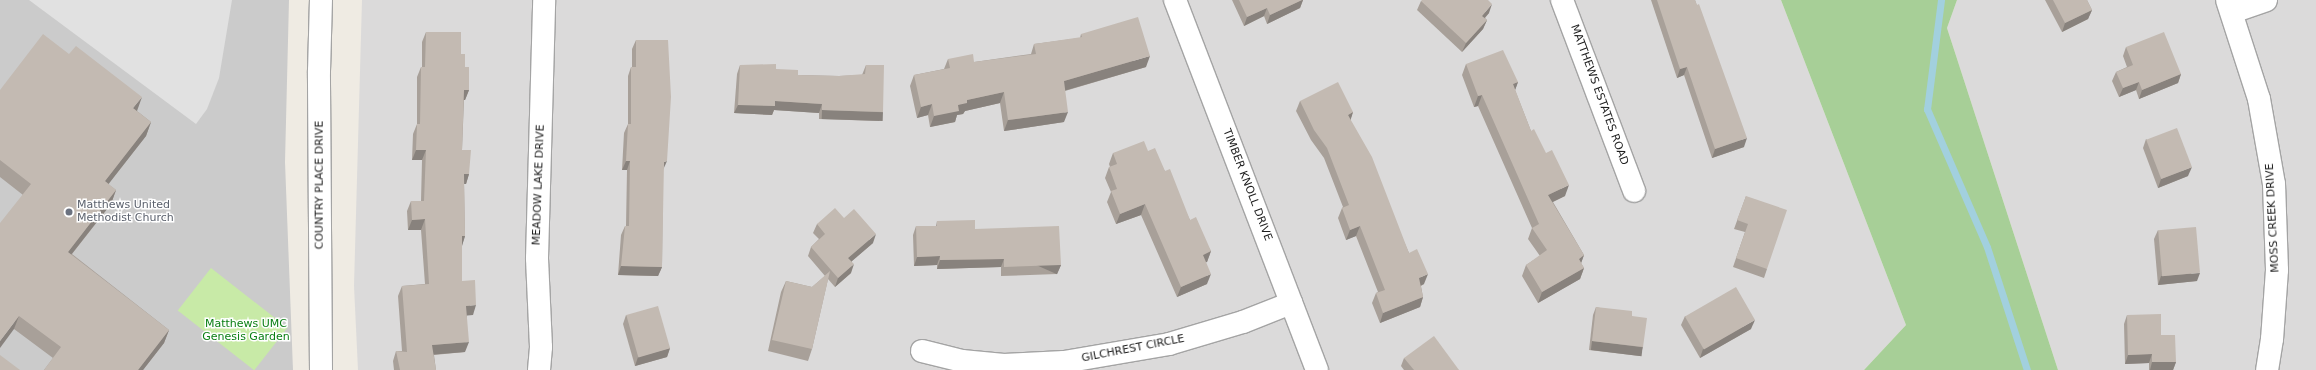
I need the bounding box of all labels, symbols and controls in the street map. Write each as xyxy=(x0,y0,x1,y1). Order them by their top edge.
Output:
street label: MATTHEWS ESTATES ROAD xyxy=(1567,23,1631,167)
street label: COUNTRY PLACE DRIVE xyxy=(313,121,327,249)
street label: MEADOW LAKE DRIVE xyxy=(530,124,548,246)
street label: TIMBER KNOLL DRIVE xyxy=(1220,127,1274,243)
street label: MOSS CREEK DRIVE xyxy=(2264,163,2282,273)
place label: Matthews United Methodist Church xyxy=(77,199,174,225)
marker: Matthews United Methodist Church xyxy=(64,207,74,217)
park label: Matthews UMC Genesis Garden xyxy=(202,318,290,344)
street label: GILCHREST CIRCLE xyxy=(1080,333,1186,365)

